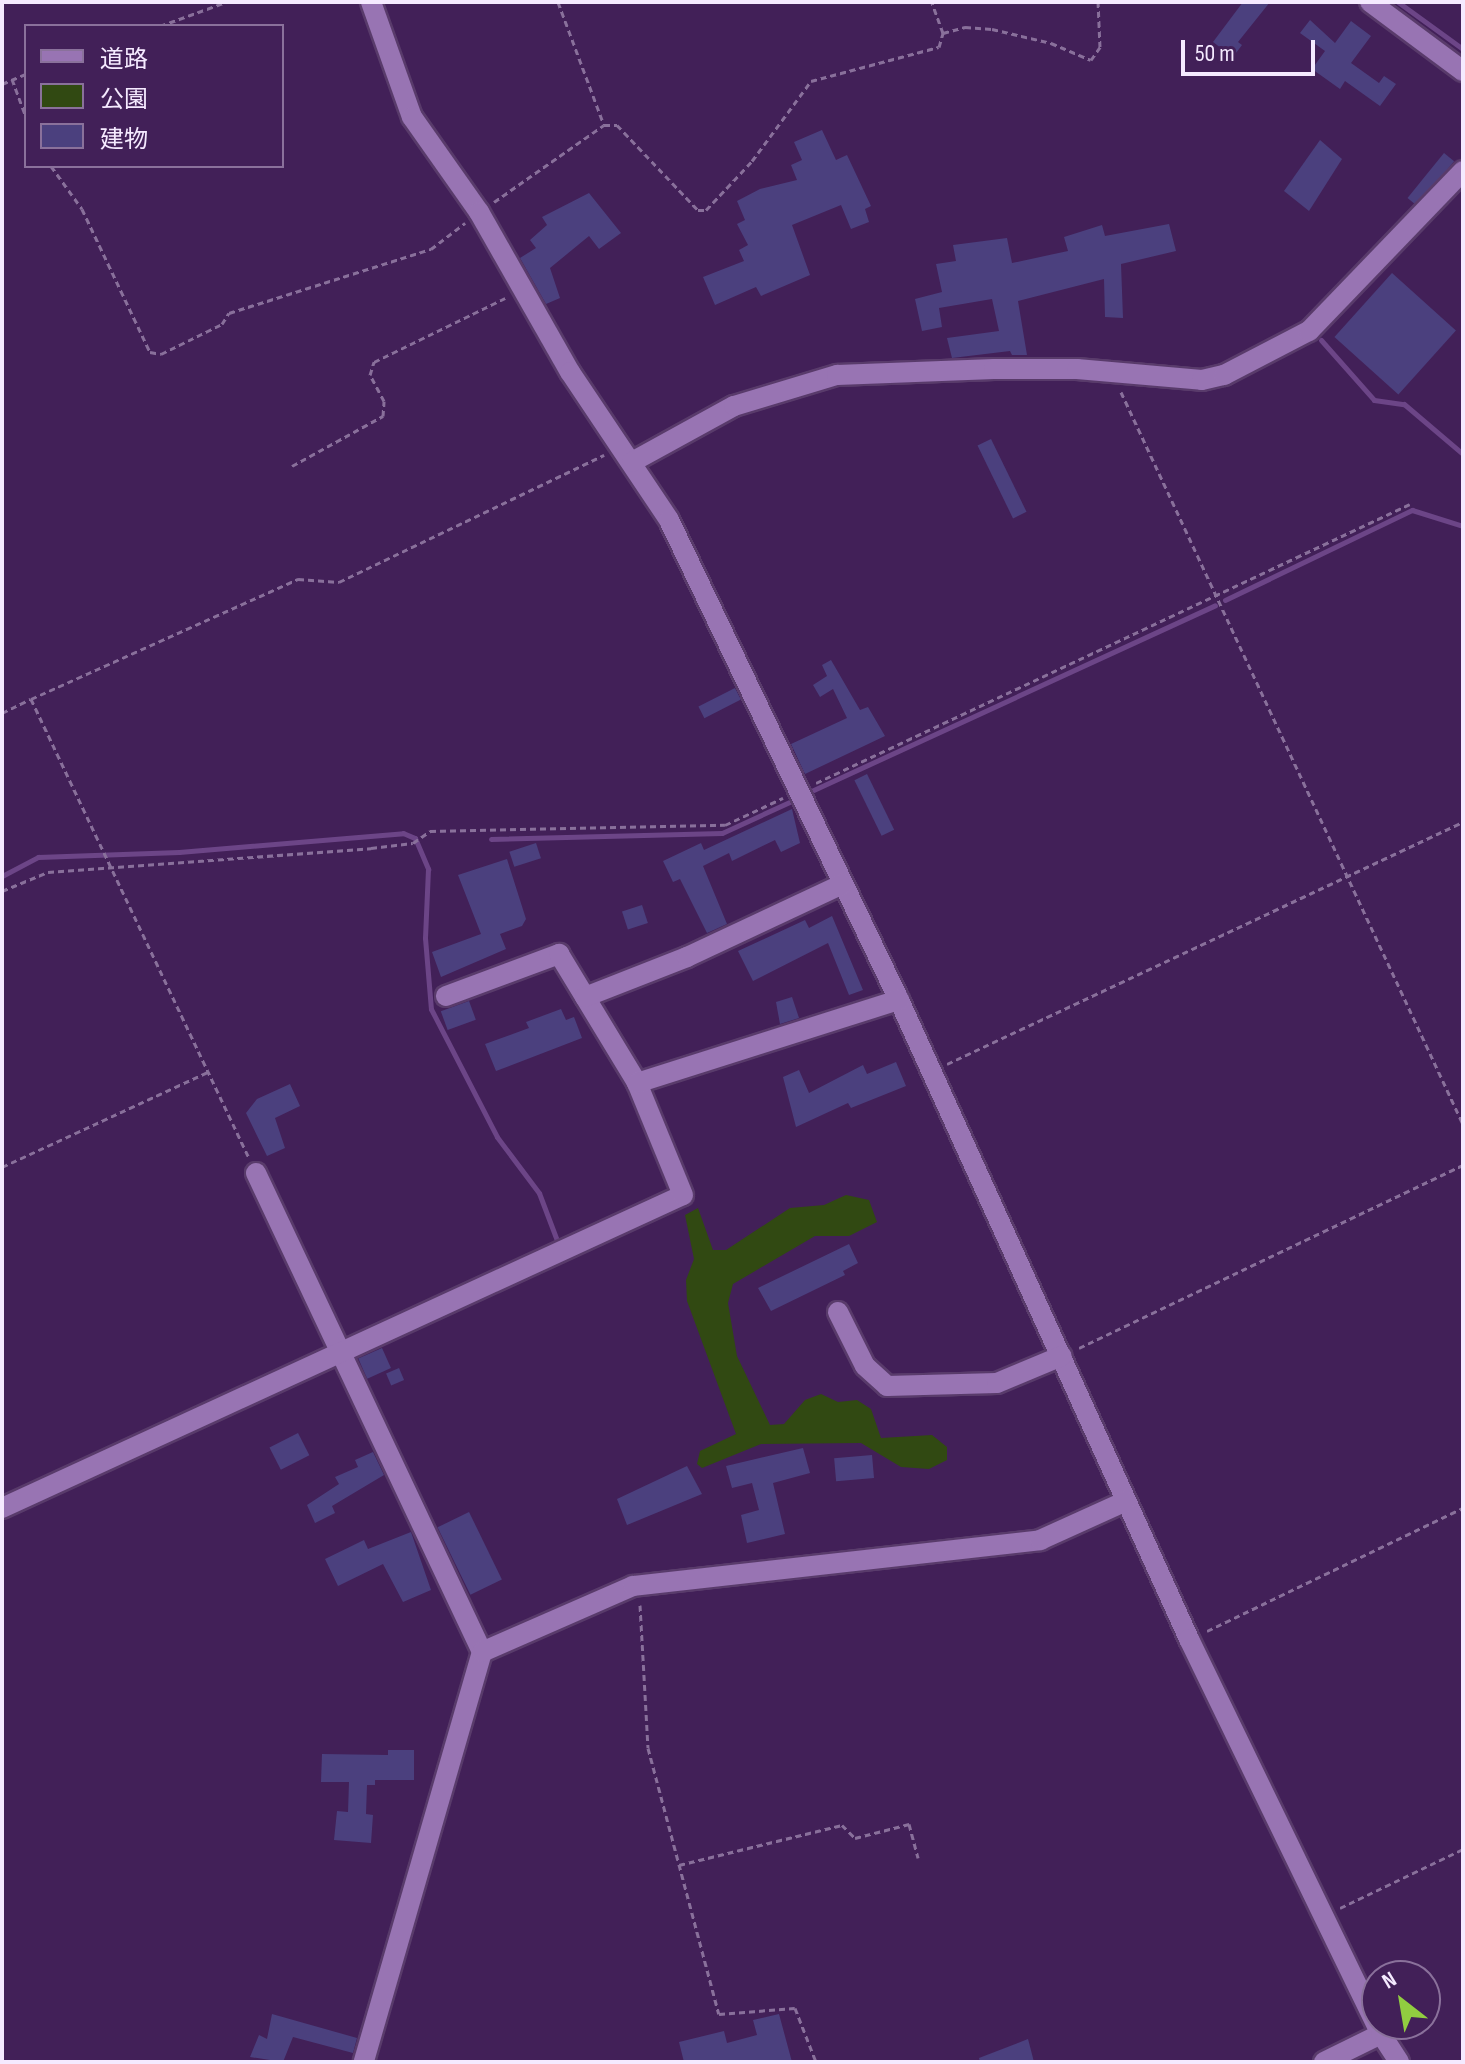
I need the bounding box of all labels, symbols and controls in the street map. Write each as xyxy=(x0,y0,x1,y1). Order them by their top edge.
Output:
legend xyxy=(24,24,284,168)
scale bar xyxy=(1185,24,1319,74)
text: 50 m xyxy=(1195,39,1235,68)
text: 道路 xyxy=(100,45,148,74)
text: 公園 xyxy=(100,85,148,114)
text: 建物 xyxy=(100,125,148,154)
north arrow xyxy=(1361,1960,1441,2040)
text: N xyxy=(1377,1966,1401,1995)

